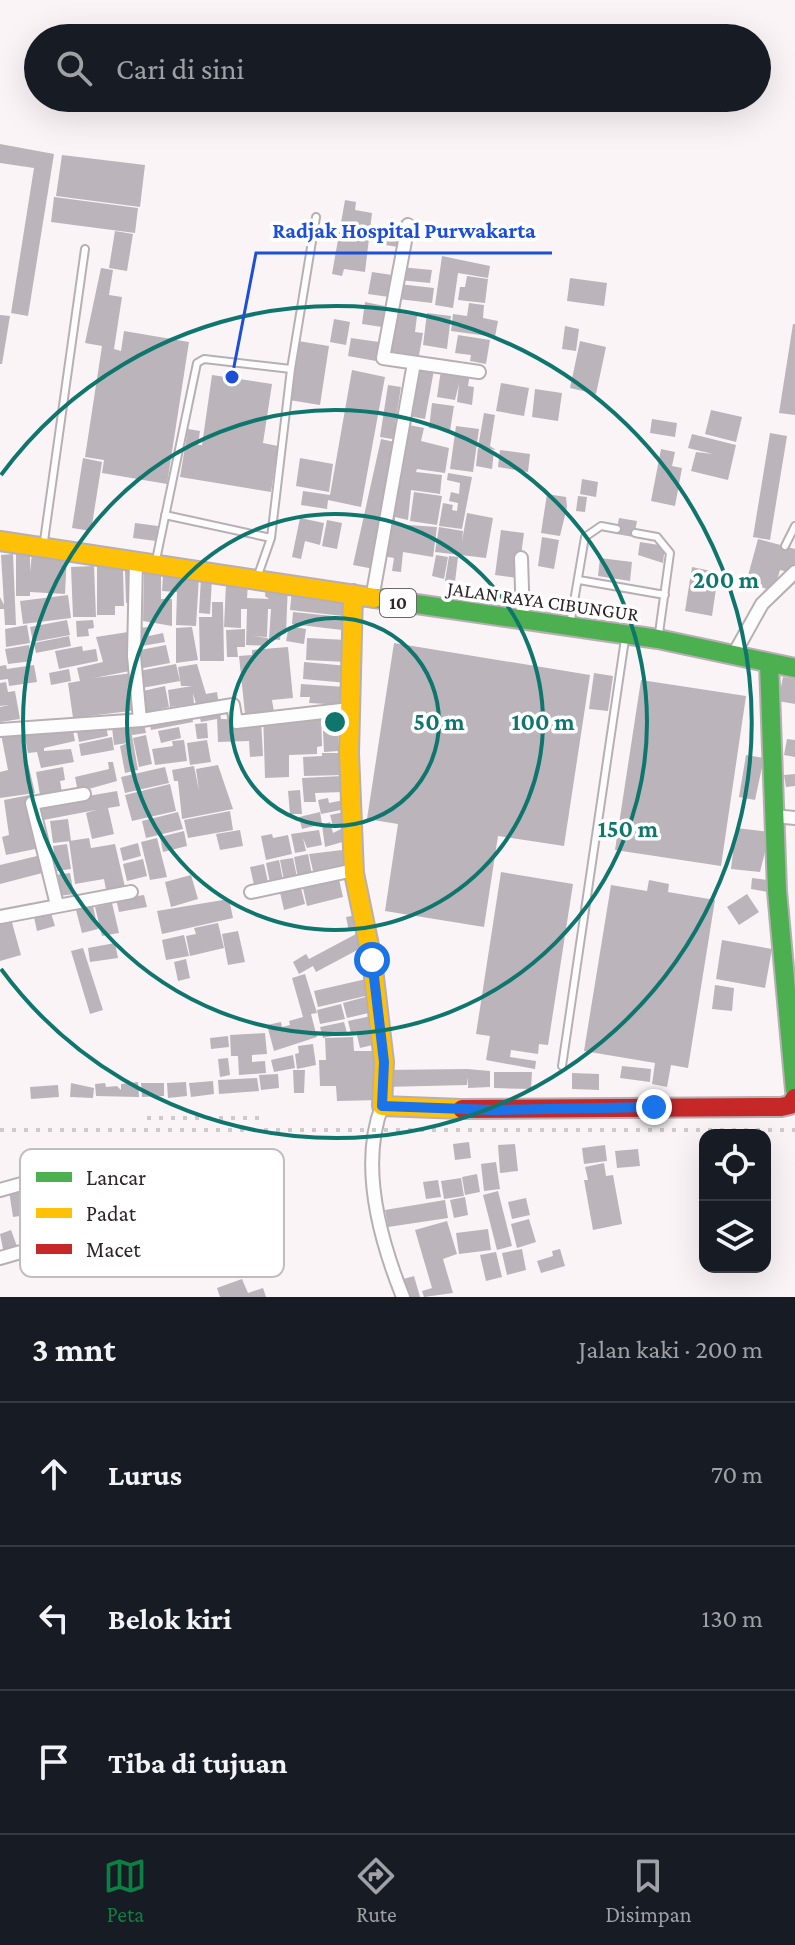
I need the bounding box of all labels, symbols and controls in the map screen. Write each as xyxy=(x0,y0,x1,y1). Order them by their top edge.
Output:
search box xyxy=(24,24,771,112)
icon: search xyxy=(52,46,96,90)
text: Cari di sini xyxy=(116,52,244,85)
callout: Radjak Hospital Purwakarta xyxy=(256,207,552,253)
text: Radjak Hospital Purwakarta xyxy=(272,218,536,243)
text: 200 m xyxy=(693,566,760,593)
street label: JALAN RAYA CIBUNGUR xyxy=(444,576,641,626)
road number: 10 xyxy=(380,589,416,617)
centre of rings xyxy=(321,708,349,736)
text: 50 m xyxy=(413,708,465,735)
text: 100 m xyxy=(511,708,575,735)
text: 150 m xyxy=(598,815,659,842)
route start xyxy=(354,942,390,978)
route end xyxy=(636,1089,672,1125)
map controls xyxy=(699,1129,771,1273)
button: locate xyxy=(699,1129,771,1201)
legend xyxy=(20,1149,284,1277)
text: Lancar xyxy=(86,1165,146,1190)
text: Padat xyxy=(86,1201,137,1226)
button: layers xyxy=(699,1201,771,1273)
text: Macet xyxy=(86,1237,141,1262)
text: 3 mnt xyxy=(32,1331,116,1368)
text: Jalan kaki · 200 m xyxy=(578,1335,763,1364)
icon: ahead xyxy=(32,1452,76,1496)
text: Lurus xyxy=(108,1458,182,1491)
text: 70 m xyxy=(711,1460,763,1489)
icon: left xyxy=(32,1596,76,1640)
text: Belok kiri xyxy=(108,1602,232,1635)
text: 130 m xyxy=(702,1604,763,1633)
icon: arrive xyxy=(32,1740,76,1784)
text: Tiba di tujuan xyxy=(108,1746,287,1779)
tab: Peta xyxy=(103,1854,147,1927)
tab: Rute xyxy=(354,1854,398,1927)
tab: Disimpan xyxy=(605,1854,691,1927)

